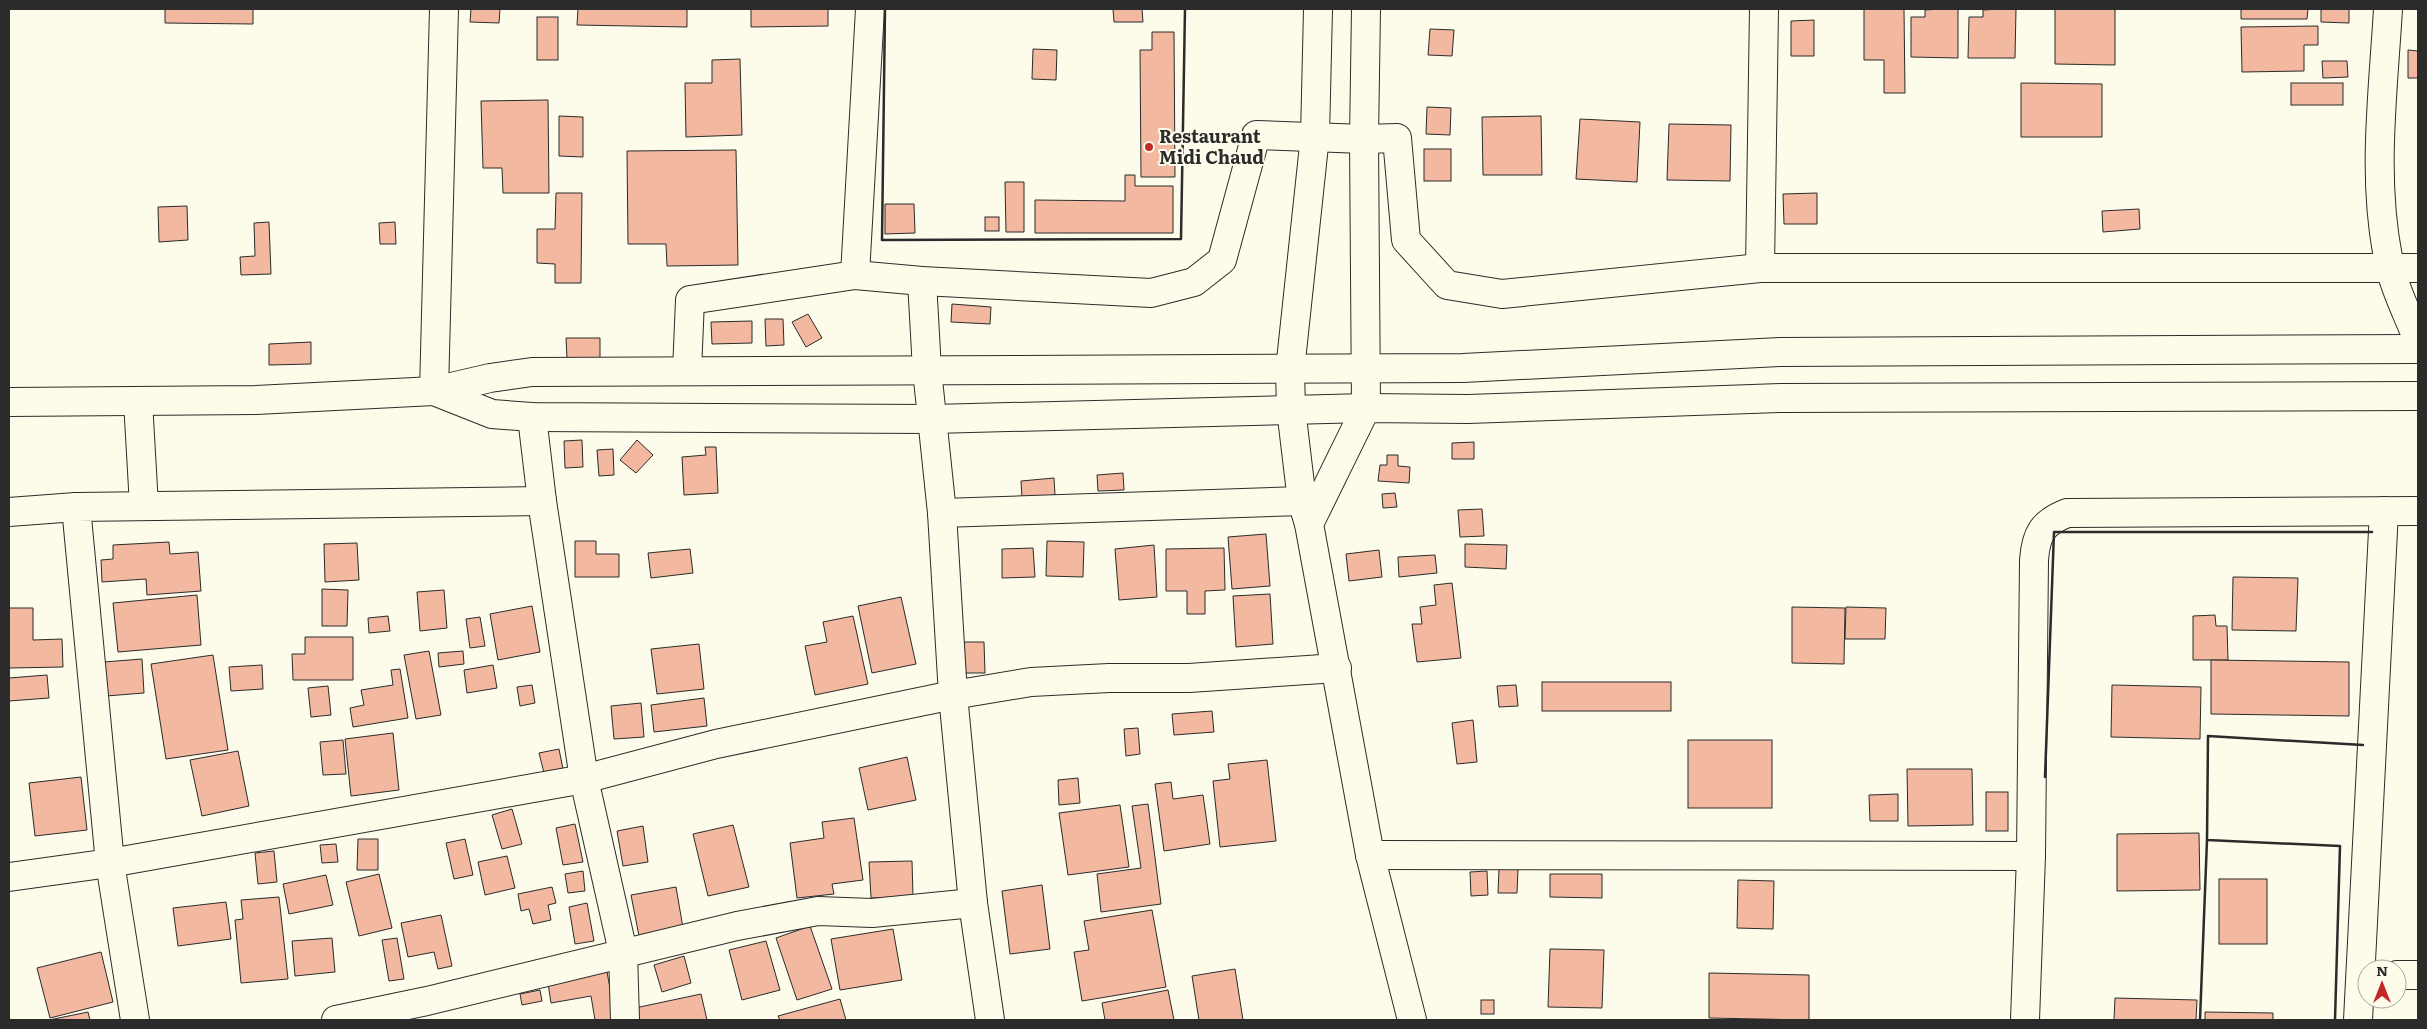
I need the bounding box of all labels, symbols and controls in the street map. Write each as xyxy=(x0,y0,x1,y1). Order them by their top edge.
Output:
place label: Restaurant Midi Chaud xyxy=(1159,122,1264,170)
marker: Restaurant Midi Chaud xyxy=(1143,141,1155,153)
north arrow xyxy=(2357,959,2407,1009)
text: N xyxy=(2376,960,2388,980)

